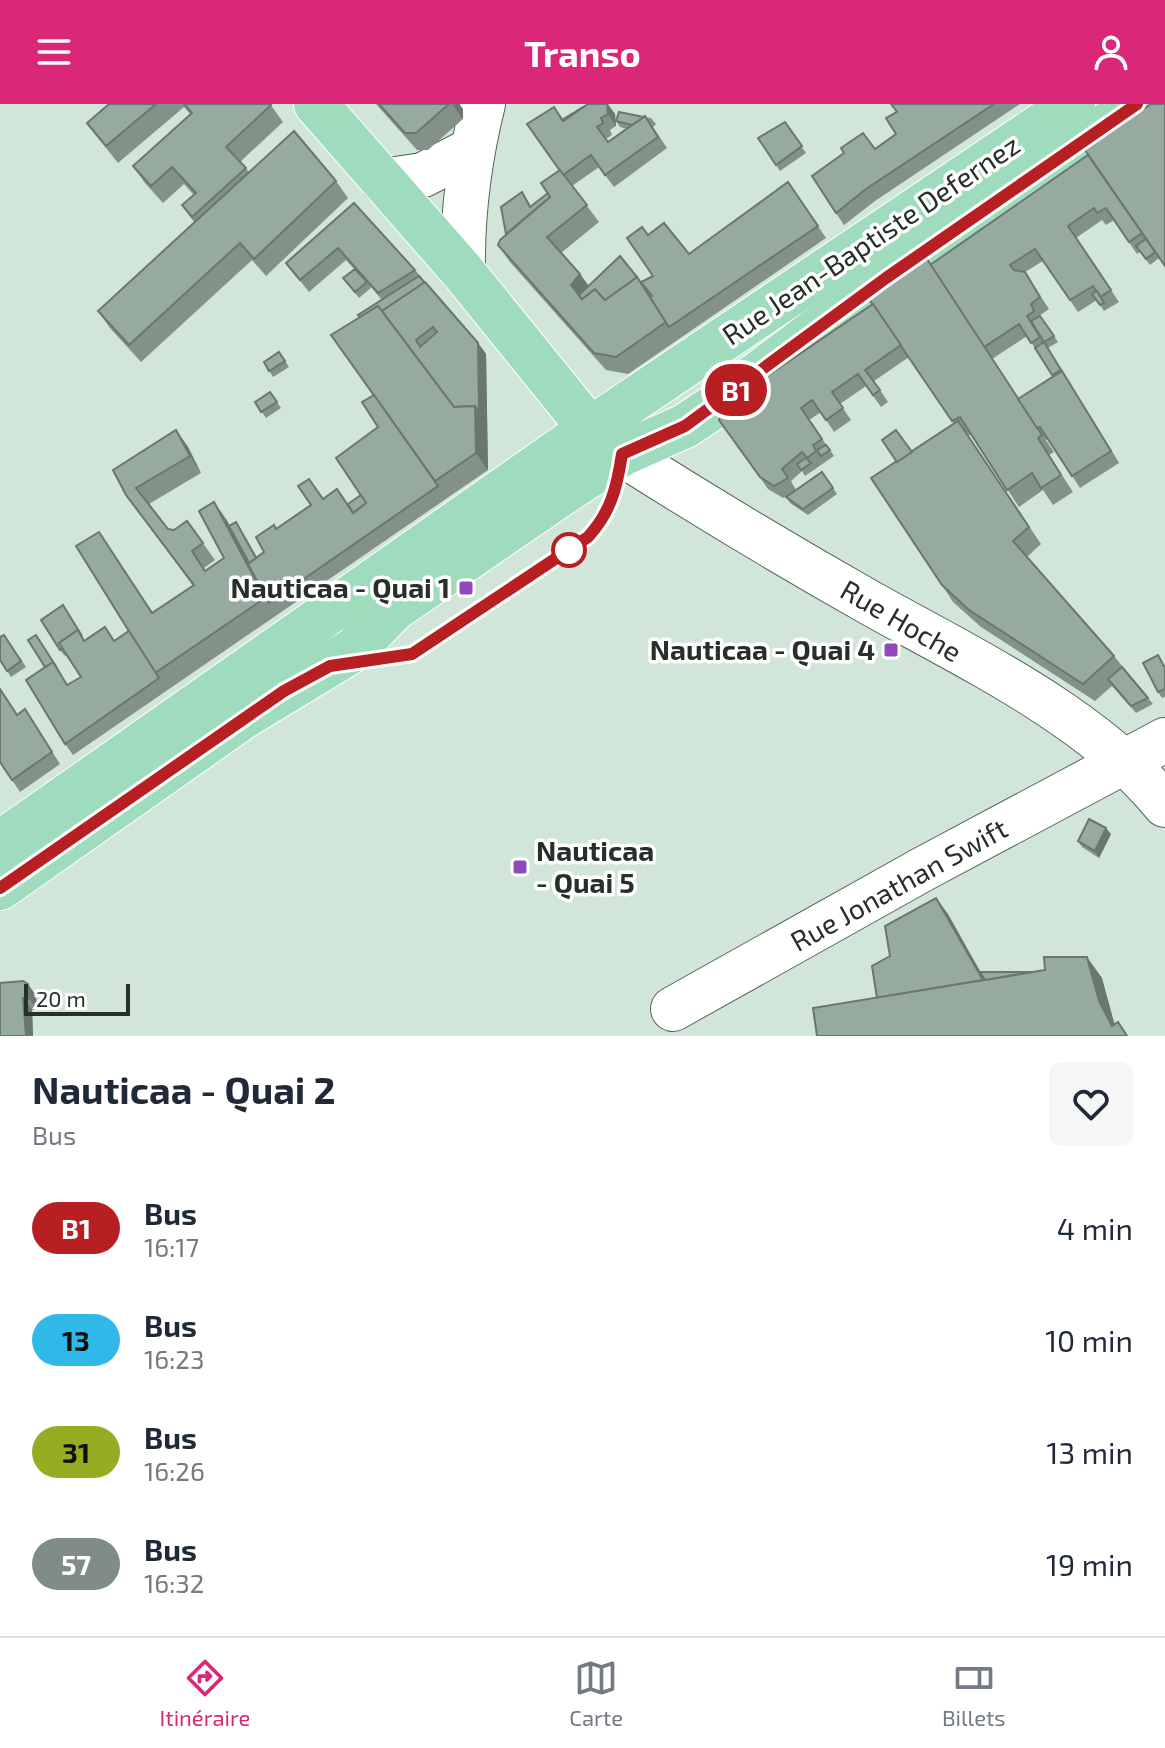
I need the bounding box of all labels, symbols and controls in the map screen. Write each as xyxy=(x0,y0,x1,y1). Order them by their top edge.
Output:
icon: menu xyxy=(32,30,76,74)
icon: person xyxy=(1089,30,1133,74)
text: Transo xyxy=(524,31,641,74)
street label: Rue Jean-Baptiste Defernez xyxy=(715,127,1026,352)
line badge: B1 xyxy=(700,364,772,416)
text: B1 xyxy=(721,373,751,407)
unlabelled marker xyxy=(552,533,586,567)
place label: Nauticaa - Quai 1 xyxy=(230,570,450,605)
street label: Rue Hoche xyxy=(835,572,968,668)
marker: Nauticaa - Quai 1 xyxy=(457,579,475,597)
place label: Nauticaa - Quai 4 xyxy=(650,632,875,667)
marker: Nauticaa - Quai 4 xyxy=(882,641,900,659)
street label: Rue Jonathan Swift xyxy=(784,810,1013,958)
place label: Nauticaa - Quai 5 xyxy=(536,833,654,900)
marker: Nauticaa - Quai 5 xyxy=(511,858,529,876)
scale bar xyxy=(24,980,130,1016)
text: 20 m xyxy=(36,985,86,1011)
button: heart xyxy=(1049,1062,1133,1146)
text: Nauticaa - Quai 2 xyxy=(32,1066,336,1112)
text: Bus xyxy=(32,1119,76,1150)
text: Bus xyxy=(144,1195,197,1231)
text: 4 min xyxy=(1057,1210,1133,1246)
text: B1 xyxy=(61,1211,91,1245)
text: 16:17 xyxy=(144,1231,199,1262)
text: Bus xyxy=(144,1307,197,1343)
text: 10 min xyxy=(1045,1322,1133,1358)
text: 13 xyxy=(62,1323,90,1357)
text: 16:23 xyxy=(144,1343,204,1374)
text: Bus xyxy=(144,1419,197,1455)
text: 13 min xyxy=(1047,1434,1133,1470)
text: 31 xyxy=(62,1435,90,1469)
text: 16:26 xyxy=(144,1455,205,1486)
text: Bus xyxy=(144,1531,197,1567)
text: 19 min xyxy=(1046,1546,1133,1582)
text: 57 xyxy=(61,1547,91,1581)
text: 16:32 xyxy=(144,1567,204,1598)
tab: Itinéraire xyxy=(159,1656,250,1730)
tab: Carte xyxy=(569,1656,623,1730)
tab: Billets xyxy=(942,1656,1006,1730)

